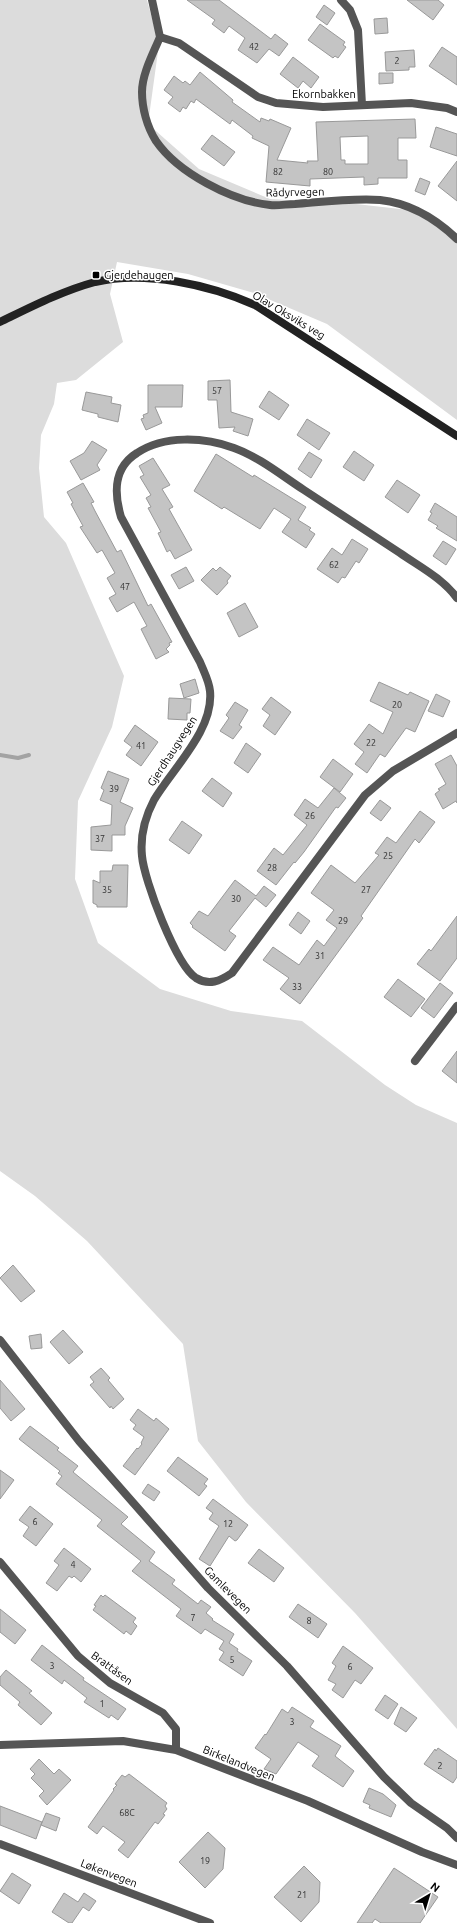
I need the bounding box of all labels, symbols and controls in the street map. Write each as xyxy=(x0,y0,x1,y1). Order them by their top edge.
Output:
house number: 42 xyxy=(249,42,259,52)
house number: 2 xyxy=(394,56,400,66)
street label: Ekornbakken xyxy=(292,88,356,100)
house number: 82 xyxy=(273,167,283,177)
house number: 80 xyxy=(323,167,333,177)
street label: Rådyrvegen xyxy=(266,185,324,199)
place label: Gjerdehaugen xyxy=(104,269,174,281)
marker: Gjerdehaugen xyxy=(91,270,101,280)
street label: Olav Oksviks veg xyxy=(251,289,327,341)
house number: 57 xyxy=(212,386,222,396)
house number: 62 xyxy=(329,560,339,570)
house number: 47 xyxy=(120,582,130,592)
house number: 20 xyxy=(392,700,402,710)
street label: Gjerdhaugvegen xyxy=(145,714,199,788)
house number: 22 xyxy=(366,738,376,748)
house number: 41 xyxy=(136,741,146,751)
house number: 39 xyxy=(109,784,119,794)
house number: 26 xyxy=(305,811,315,821)
house number: 37 xyxy=(95,834,105,844)
house number: 25 xyxy=(383,851,393,861)
house number: 28 xyxy=(267,863,277,873)
house number: 35 xyxy=(102,885,112,895)
house number: 27 xyxy=(361,885,371,895)
house number: 30 xyxy=(231,894,241,904)
house number: 29 xyxy=(338,916,348,926)
house number: 31 xyxy=(315,951,325,961)
house number: 33 xyxy=(292,982,302,992)
house number: 6 xyxy=(32,1517,38,1527)
house number: 12 xyxy=(223,1519,233,1529)
house number: 4 xyxy=(70,1560,76,1570)
street label: Gamlevegen xyxy=(202,1564,254,1616)
house number: 7 xyxy=(190,1613,196,1623)
house number: 8 xyxy=(306,1616,312,1626)
street label: Brattåsen xyxy=(89,1649,135,1687)
house number: 5 xyxy=(229,1655,235,1665)
house number: 3 xyxy=(49,1661,55,1671)
house number: 6 xyxy=(347,1662,353,1672)
house number: 1 xyxy=(99,1699,105,1709)
house number: 3 xyxy=(289,1717,295,1727)
street label: Birkelandvegen xyxy=(201,1743,277,1783)
house number: 2 xyxy=(437,1761,443,1771)
house number: 68C xyxy=(119,1808,135,1818)
house number: 19 xyxy=(200,1856,210,1866)
street label: Løkenvegen xyxy=(79,1857,139,1889)
north arrow xyxy=(409,1875,449,1915)
text: N xyxy=(428,1880,442,1894)
house number: 21 xyxy=(297,1890,307,1900)

